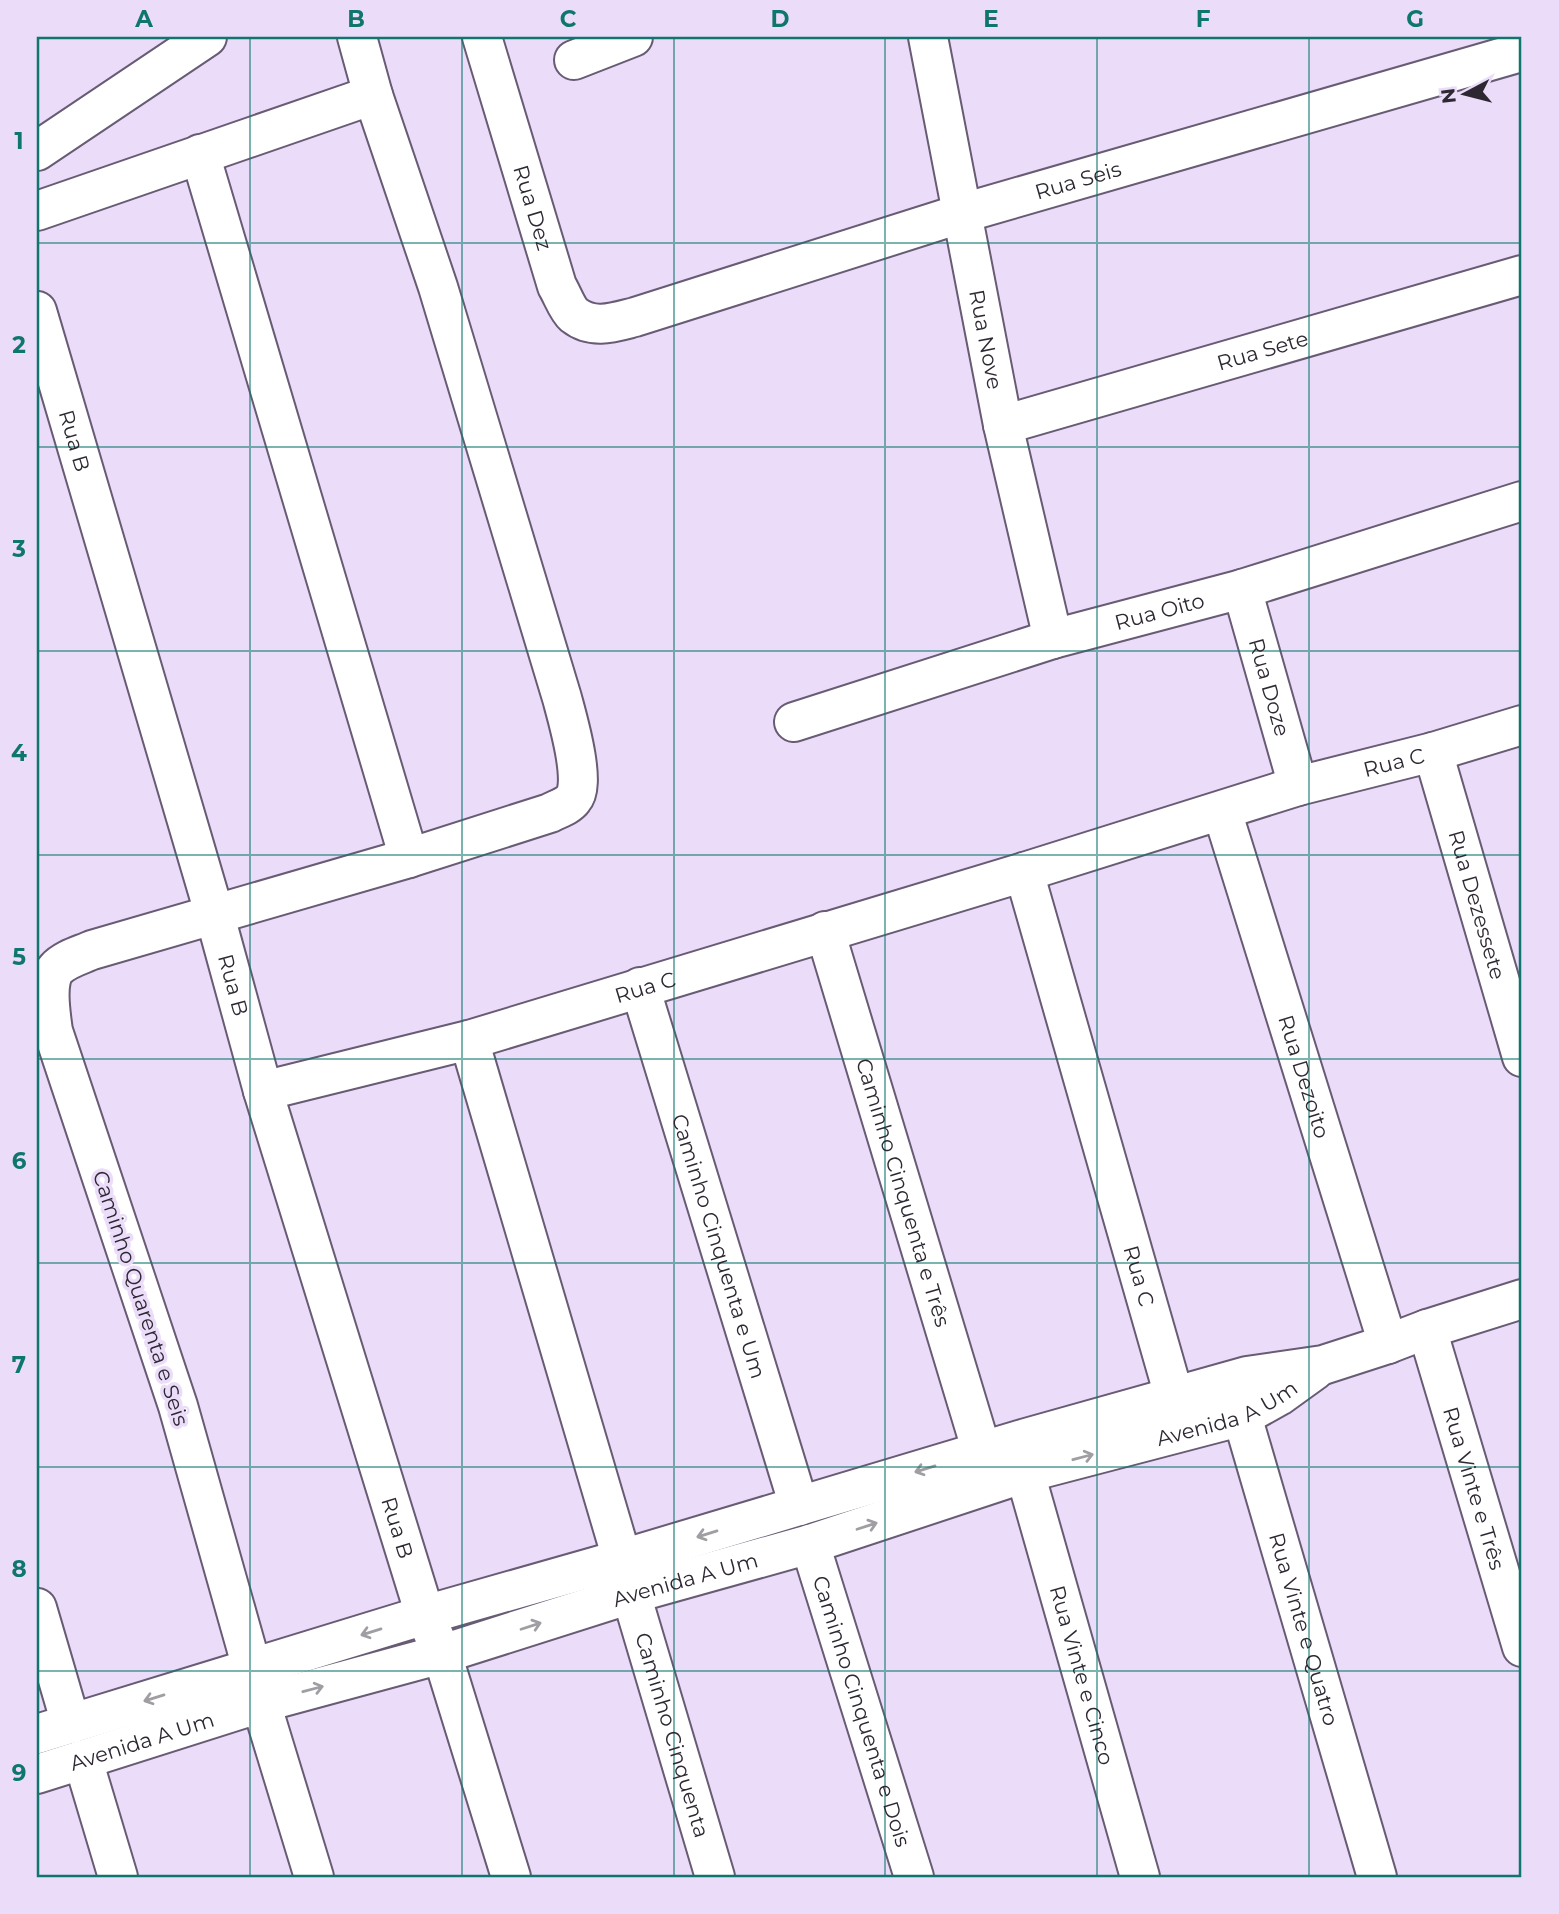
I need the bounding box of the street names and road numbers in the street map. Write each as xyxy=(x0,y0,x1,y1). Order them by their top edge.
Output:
street label: Rua Seis xyxy=(1032,156,1124,204)
street label: Rua Dez xyxy=(509,162,558,253)
street label: Rua Nove xyxy=(965,287,1008,391)
street label: Rua Sete xyxy=(1214,325,1311,375)
street label: Rua B xyxy=(54,407,96,474)
street label: Rua Oito xyxy=(1112,587,1207,635)
street label: Rua Doze xyxy=(1244,635,1296,739)
street label: Rua C xyxy=(1361,742,1427,782)
street label: Rua Dezessete xyxy=(1444,827,1511,982)
street label: Rua B xyxy=(213,951,254,1019)
street label: Rua C xyxy=(612,966,678,1008)
street label: Rua Dezoito xyxy=(1274,1012,1336,1141)
street label: Caminho Cinquenta e Três xyxy=(852,1055,956,1330)
street label: Caminho Cinquenta e Um xyxy=(667,1111,772,1381)
street label: Caminho Quarenta e Seis xyxy=(88,1167,194,1429)
street label: Rua C xyxy=(1119,1242,1160,1309)
street label: Avenida A Um xyxy=(1153,1375,1302,1451)
street label: Rua Vinte e Três xyxy=(1438,1404,1511,1572)
street label: Rua B xyxy=(377,1494,419,1561)
street label: Rua Vinte e Quatro xyxy=(1264,1530,1344,1728)
street label: Avenida A Um xyxy=(609,1547,761,1612)
street label: Caminho Cinquenta e Dois xyxy=(808,1572,916,1850)
street label: Rua Vinte e Cinco xyxy=(1045,1582,1120,1768)
street label: Caminho Cinquenta xyxy=(631,1629,715,1840)
street label: Avenida A Um xyxy=(67,1706,217,1775)

